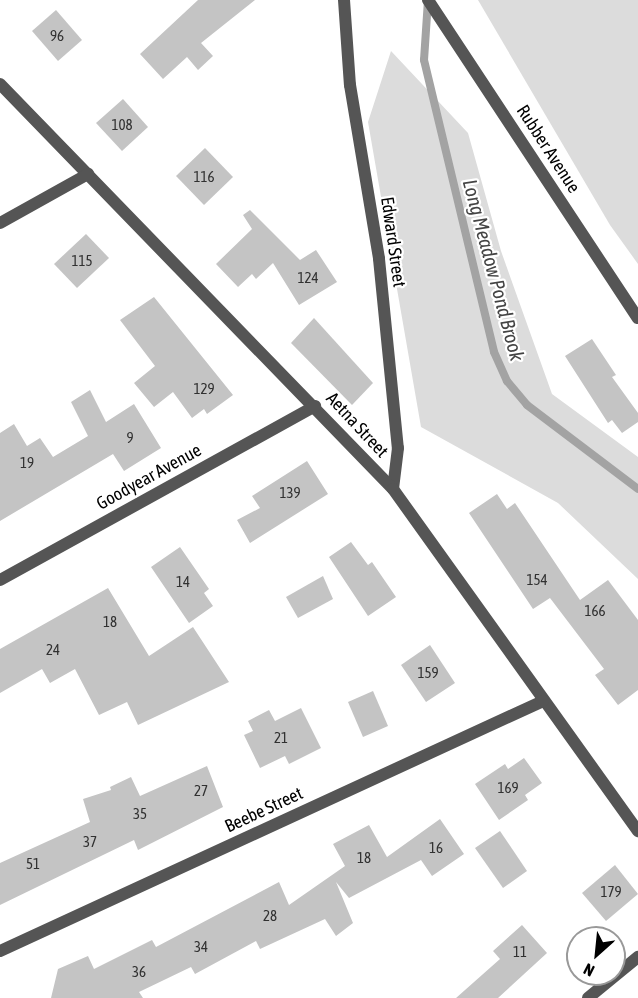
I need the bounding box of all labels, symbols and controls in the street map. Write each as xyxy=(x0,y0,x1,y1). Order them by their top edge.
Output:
house number: 96 xyxy=(50,27,64,45)
street label: Rubber Avenue xyxy=(512,101,584,197)
house number: 108 xyxy=(111,116,133,134)
house number: 116 xyxy=(193,168,215,186)
water label: Long Meadow Pond Brook xyxy=(458,177,530,363)
street label: Edward Street xyxy=(376,195,410,289)
house number: 115 xyxy=(71,252,93,270)
house number: 124 xyxy=(297,269,319,287)
house number: 129 xyxy=(193,380,215,398)
street label: Aetna Street xyxy=(321,388,393,462)
house number: 9 xyxy=(126,429,134,447)
street label: Goodyear Avenue xyxy=(93,439,205,515)
house number: 19 xyxy=(20,454,34,472)
house number: 139 xyxy=(279,484,301,502)
house number: 154 xyxy=(526,571,548,589)
house number: 14 xyxy=(176,573,190,591)
house number: 166 xyxy=(584,602,606,620)
house number: 18 xyxy=(103,613,117,631)
house number: 24 xyxy=(46,641,60,659)
house number: 159 xyxy=(417,664,439,682)
house number: 21 xyxy=(274,729,288,747)
house number: 169 xyxy=(497,779,519,797)
house number: 27 xyxy=(194,782,208,800)
street label: Beebe Street xyxy=(222,783,306,837)
house number: 35 xyxy=(133,805,147,823)
house number: 37 xyxy=(83,833,97,851)
house number: 16 xyxy=(429,839,443,857)
house number: 18 xyxy=(357,849,371,867)
house number: 51 xyxy=(26,855,40,873)
house number: 179 xyxy=(600,883,622,901)
house number: 28 xyxy=(263,907,277,925)
north arrow xyxy=(566,926,626,986)
house number: 34 xyxy=(194,938,208,956)
house number: 11 xyxy=(513,943,527,961)
text: N xyxy=(580,960,597,980)
house number: 36 xyxy=(132,963,146,981)

